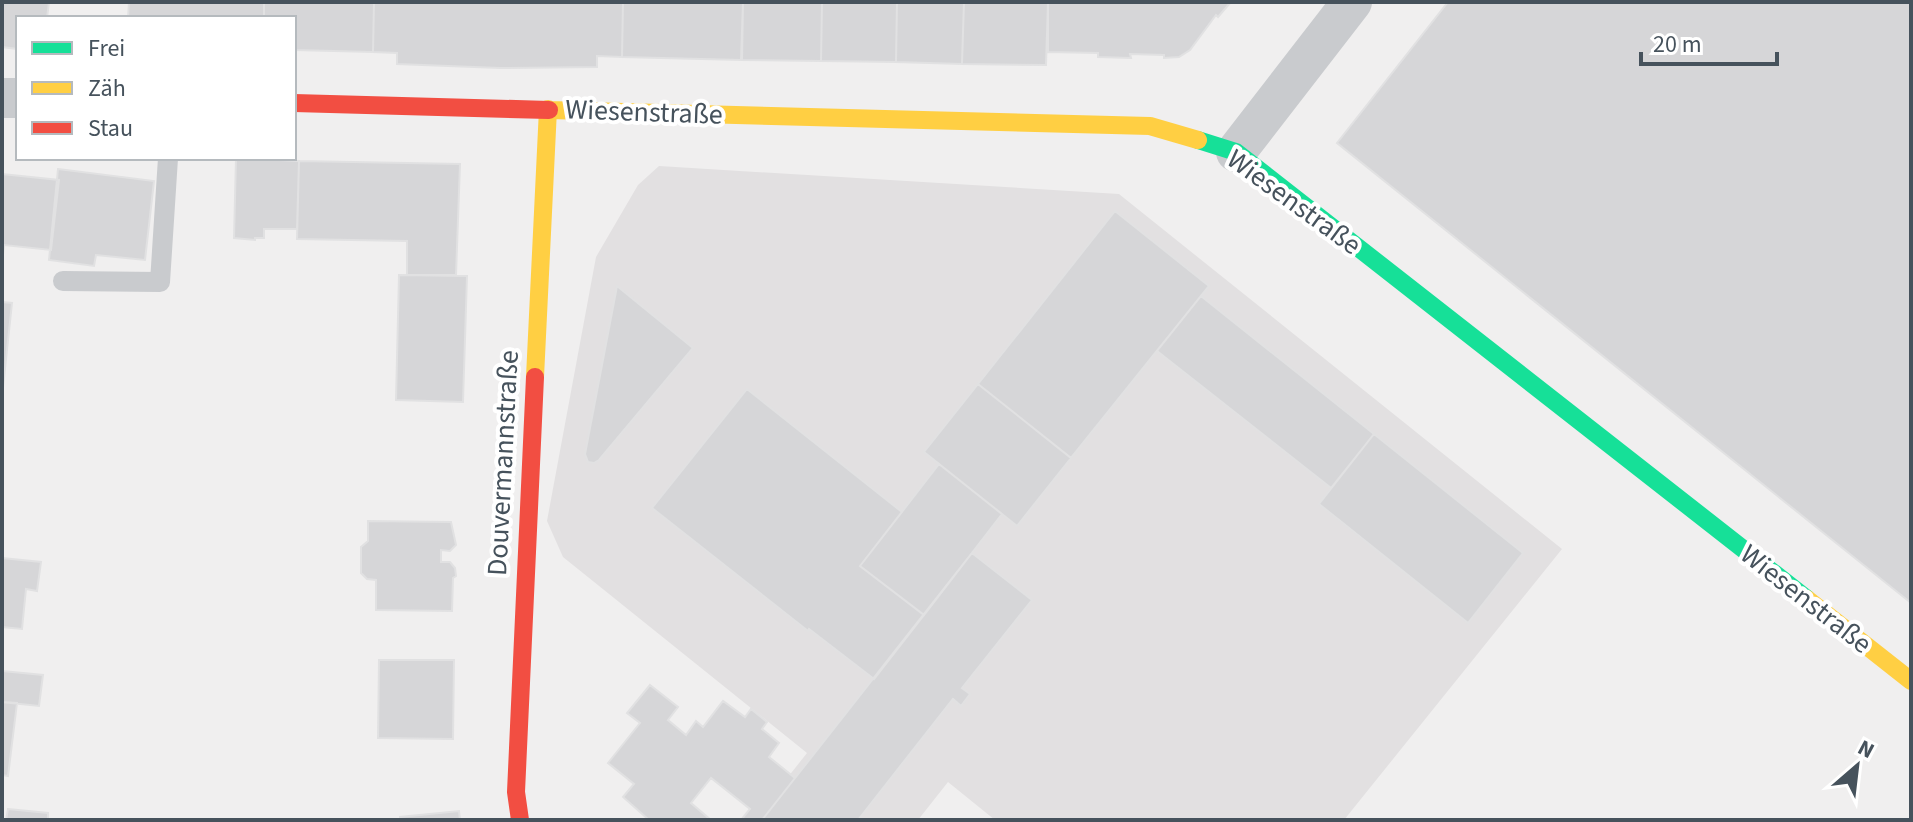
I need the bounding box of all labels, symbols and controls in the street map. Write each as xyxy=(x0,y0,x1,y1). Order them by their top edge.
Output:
legend xyxy=(16,16,296,160)
scale bar xyxy=(1641,16,1777,66)
text: 20 m xyxy=(1653,27,1702,62)
text: Frei xyxy=(88,31,125,66)
text: Zäh xyxy=(88,71,126,106)
street label: Wiesenstraße xyxy=(565,89,723,135)
text: Stau xyxy=(88,111,133,146)
street label: Wiesenstraße xyxy=(1219,140,1369,264)
street label: Douvermannstraße xyxy=(477,349,529,577)
street label: Wiesenstraße xyxy=(1732,535,1880,663)
north arrow xyxy=(1817,726,1897,806)
text: N xyxy=(1852,732,1880,767)

